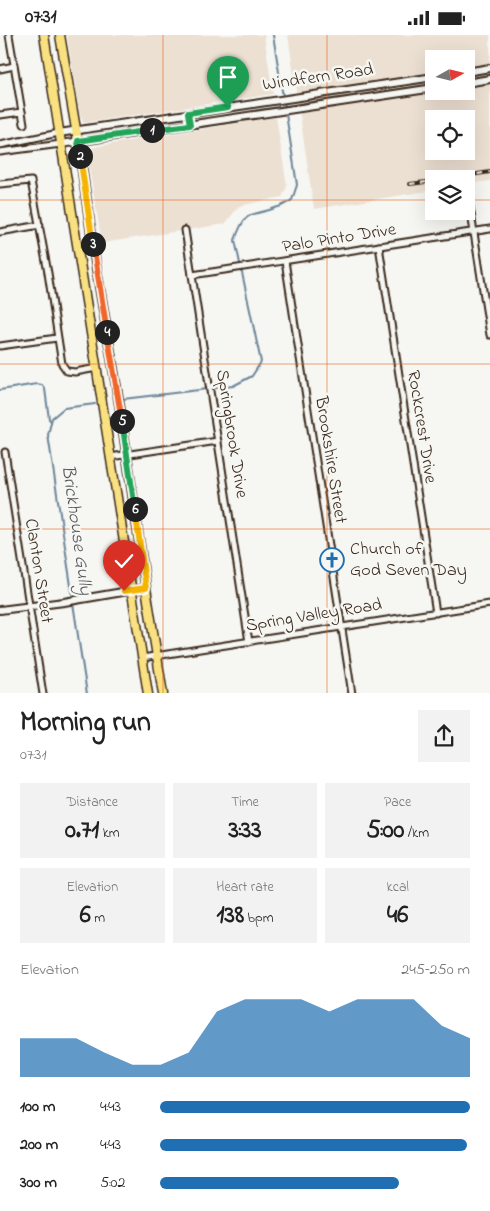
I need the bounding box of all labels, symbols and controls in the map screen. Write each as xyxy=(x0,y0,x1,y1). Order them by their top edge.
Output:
text: 07:31 xyxy=(25,4,57,31)
north arrow xyxy=(425,50,475,100)
map controls xyxy=(425,50,475,220)
pin xyxy=(207,56,249,107)
street label: Windfern Road xyxy=(261,57,375,99)
icon: arrive xyxy=(214,63,242,91)
button: locate xyxy=(425,110,475,160)
pin: 1 xyxy=(140,117,164,143)
text: 1 xyxy=(150,120,155,141)
pin: 2 xyxy=(68,143,92,169)
text: 2 xyxy=(77,146,84,167)
button: layers xyxy=(425,170,475,220)
street label: Palo Pinto Drive xyxy=(280,217,399,261)
pin: 3 xyxy=(80,231,106,257)
text: 3 xyxy=(91,234,96,255)
pin: 4 xyxy=(94,319,120,345)
text: 4 xyxy=(105,322,110,343)
street label: Springbrook Drive xyxy=(207,368,254,501)
street label: Rockcrest Drive xyxy=(399,369,443,486)
street label: Brookshire Street xyxy=(307,394,353,525)
pin: 5 xyxy=(110,409,134,433)
text: 5 xyxy=(118,411,127,432)
water label: Brickhouse Gully xyxy=(54,463,99,597)
pin: 6 xyxy=(122,497,148,521)
text: 6 xyxy=(132,499,139,520)
street label: Clanton Street xyxy=(17,517,59,625)
place label: Church of God Seven Day xyxy=(350,537,467,584)
pin xyxy=(103,540,145,591)
icon: check xyxy=(110,547,138,575)
church icon: Church of God Seven Day xyxy=(319,547,345,573)
street label: Spring Valley Road xyxy=(244,592,384,641)
text: Morning run xyxy=(20,703,151,744)
button: share xyxy=(418,710,470,762)
text: 07:31 xyxy=(20,743,47,767)
text: Distance xyxy=(67,792,118,813)
text: Time xyxy=(231,792,259,813)
text: Pace xyxy=(384,792,411,813)
text: 0.71 xyxy=(65,813,99,849)
text: 3:33 xyxy=(228,813,262,849)
text: 5:00 xyxy=(366,813,404,849)
text: km xyxy=(99,823,120,844)
text: /km xyxy=(404,823,429,844)
text: Elevation xyxy=(67,877,118,898)
text: Heart rate xyxy=(216,877,274,898)
text: kcal xyxy=(387,877,409,898)
text: 6 xyxy=(80,898,91,934)
text: 138 xyxy=(216,898,244,934)
text: 46 xyxy=(387,898,408,934)
text: m xyxy=(91,908,105,929)
text: bpm xyxy=(244,908,274,929)
text: Elevation xyxy=(20,958,79,982)
text: 245–250 m xyxy=(401,958,470,982)
text: 100 m xyxy=(20,1095,55,1119)
text: 4:43 xyxy=(100,1095,121,1119)
text: 200 m xyxy=(20,1133,58,1157)
text: 4:43 xyxy=(100,1133,121,1157)
text: 300 m xyxy=(20,1171,57,1195)
text: 5:02 xyxy=(100,1171,125,1195)

